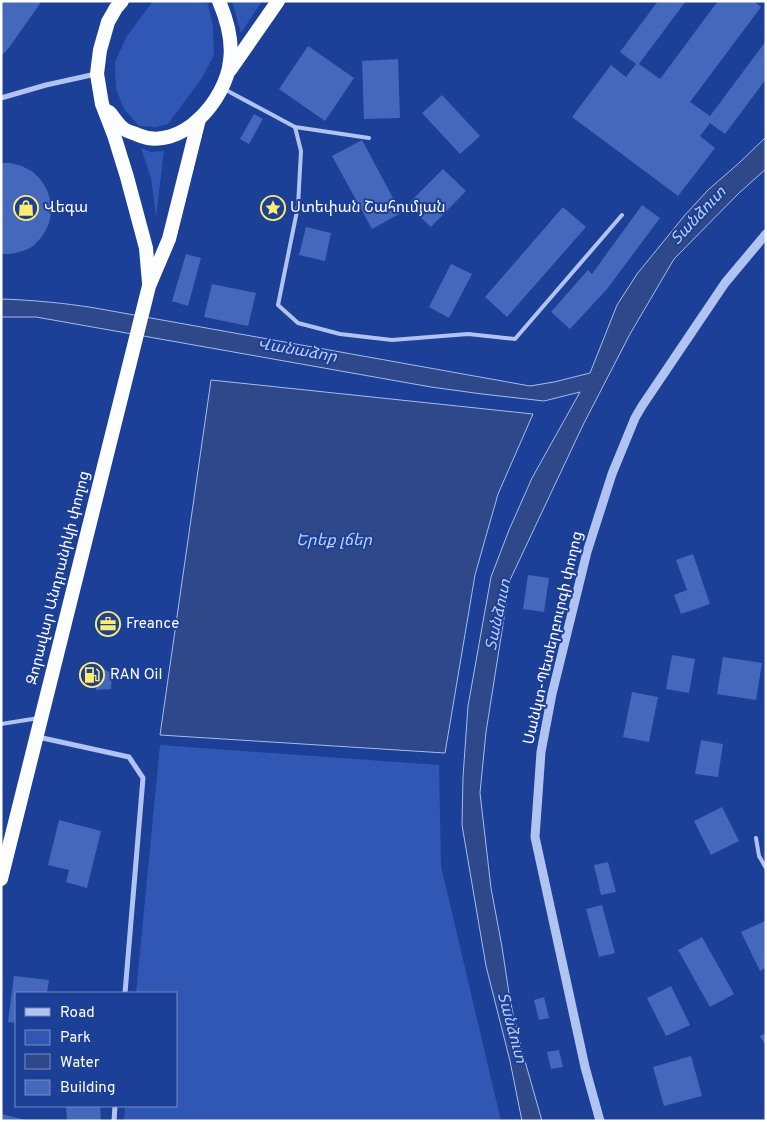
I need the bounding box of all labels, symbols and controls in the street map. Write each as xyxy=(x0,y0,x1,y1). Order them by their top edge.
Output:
water label: Տանձուտ xyxy=(667,182,732,249)
shop icon: Վեգա xyxy=(13,195,39,221)
place icon: Ստեփան Շահումյան xyxy=(260,195,286,221)
place label: Վեգա xyxy=(44,199,88,218)
place label: Ստեփան Շահումյան xyxy=(290,199,445,218)
water label: Վանաձոր xyxy=(256,334,339,368)
street label: Զորավար Անդրանիկի փողոց xyxy=(23,469,95,687)
street label: Սանկտ-Պետերբուրգի փողոց xyxy=(520,530,588,746)
water label: Երեք լճեր xyxy=(296,531,372,551)
water label: Տանձուտ xyxy=(482,576,517,652)
office icon: Freance xyxy=(95,611,121,637)
place label: Freance xyxy=(126,615,179,634)
fuel station icon: RAN Oil xyxy=(79,662,105,688)
place label: RAN Oil xyxy=(110,666,162,685)
water label: Տանձուտ xyxy=(492,990,530,1067)
legend xyxy=(15,992,178,1107)
text: Road xyxy=(60,1004,95,1023)
text: Park xyxy=(60,1029,91,1048)
text: Water xyxy=(60,1054,100,1073)
text: Building xyxy=(60,1079,115,1098)

